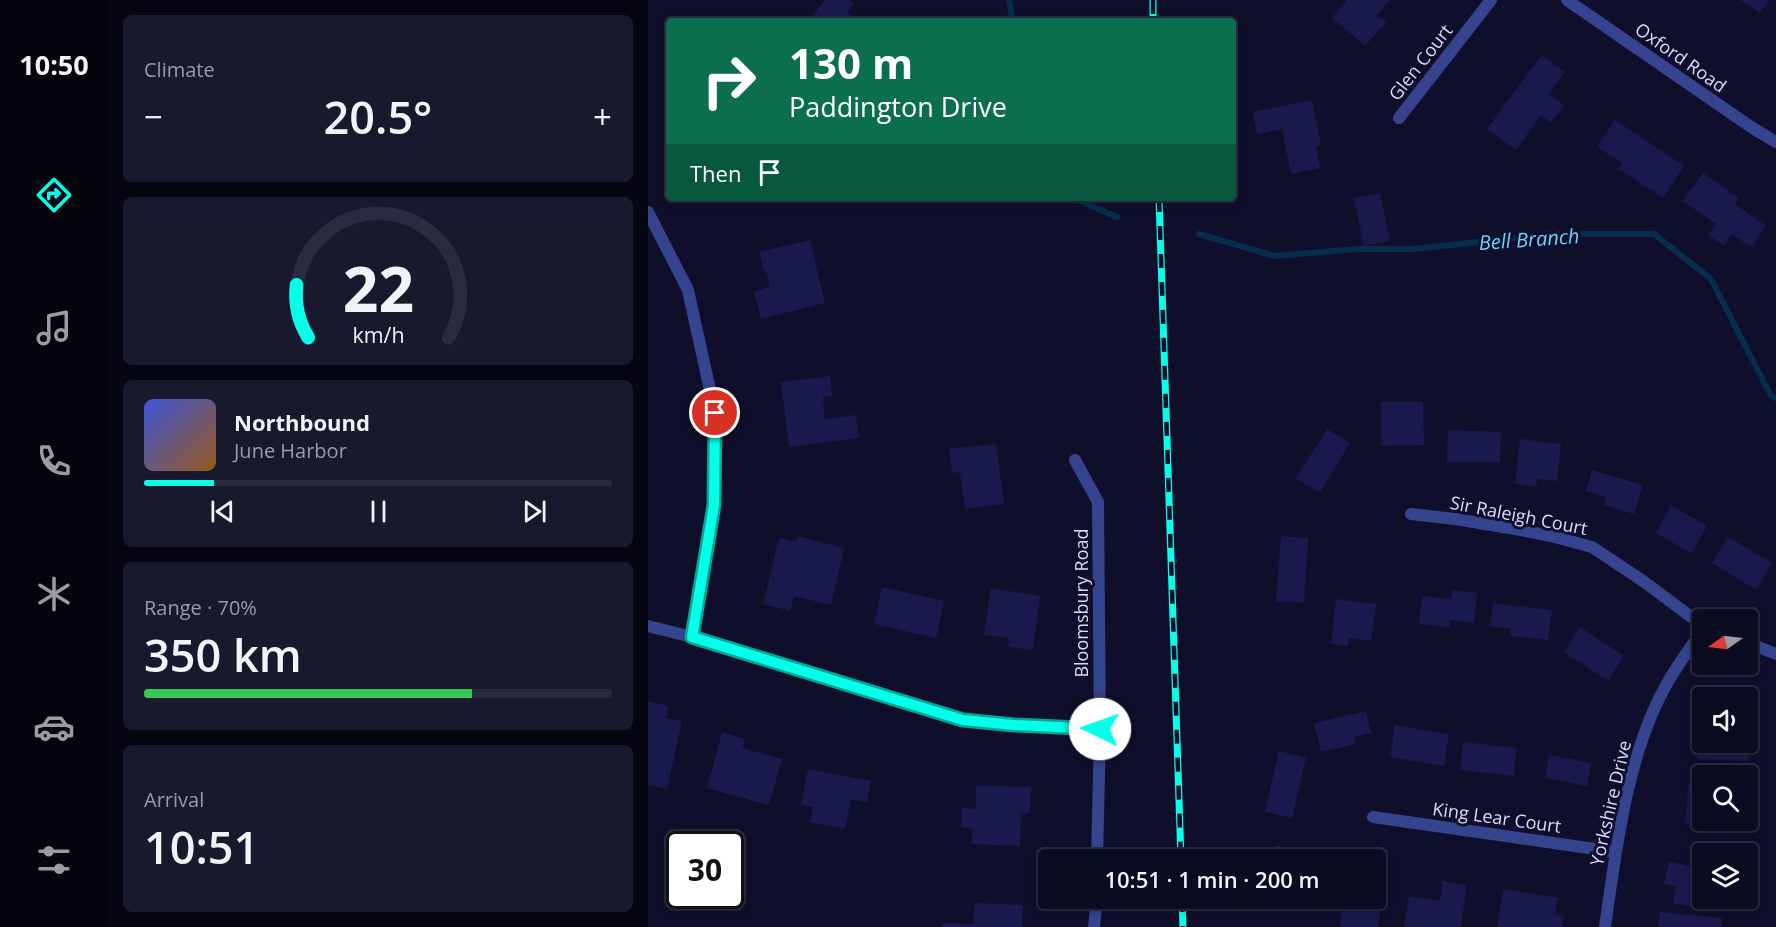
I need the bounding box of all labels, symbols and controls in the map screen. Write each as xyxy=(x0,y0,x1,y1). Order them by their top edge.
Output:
street label: Oxford Road xyxy=(1631,17,1731,97)
street label: Glen Court xyxy=(1383,19,1457,105)
text: 130 m xyxy=(789,34,913,91)
icon: right xyxy=(690,42,768,120)
text: 10:50 xyxy=(19,46,89,83)
text: Climate xyxy=(144,56,215,83)
text: 20.5° xyxy=(324,86,432,147)
text: Paddington Drive xyxy=(789,88,1007,125)
text: − xyxy=(144,94,163,139)
text: + xyxy=(593,94,612,139)
icon: arrive xyxy=(753,156,786,189)
text: Then xyxy=(690,158,741,188)
icon: directions xyxy=(33,174,75,216)
water label: Bell Branch xyxy=(1478,222,1580,256)
text: 22 xyxy=(342,245,414,330)
icon: music xyxy=(33,307,75,349)
text: km/h xyxy=(352,321,404,350)
pin xyxy=(689,387,740,438)
icon: arrive xyxy=(698,396,731,429)
text: Northbound xyxy=(234,407,370,437)
text: June Harbor xyxy=(234,437,347,464)
icon: phone xyxy=(33,440,75,482)
street label: Sir Raleigh Court xyxy=(1448,490,1590,540)
icon: previous xyxy=(206,495,239,528)
icon: pause xyxy=(362,495,395,528)
icon: next xyxy=(518,495,551,528)
street label: Bloomsbury Road xyxy=(1069,528,1093,678)
icon: climate xyxy=(33,573,75,615)
text: Range · 70% xyxy=(144,594,257,621)
north arrow xyxy=(1692,609,1758,675)
map controls xyxy=(1692,609,1758,909)
text: 350 km xyxy=(144,624,302,685)
button: sound xyxy=(1692,687,1758,753)
position arrow xyxy=(1068,697,1132,761)
icon: car xyxy=(33,706,75,748)
street label: Yorkshire Drive xyxy=(1584,738,1636,868)
button: search xyxy=(1692,765,1758,831)
text: Arrival xyxy=(144,786,204,813)
street label: King Lear Court xyxy=(1431,796,1563,838)
text: 10:51 xyxy=(144,816,259,877)
speed limit sign: 30 xyxy=(666,831,744,909)
icon: filters xyxy=(33,839,75,881)
button: layers xyxy=(1692,843,1758,909)
text: 10:51 · 1 min · 200 m xyxy=(1104,864,1320,894)

